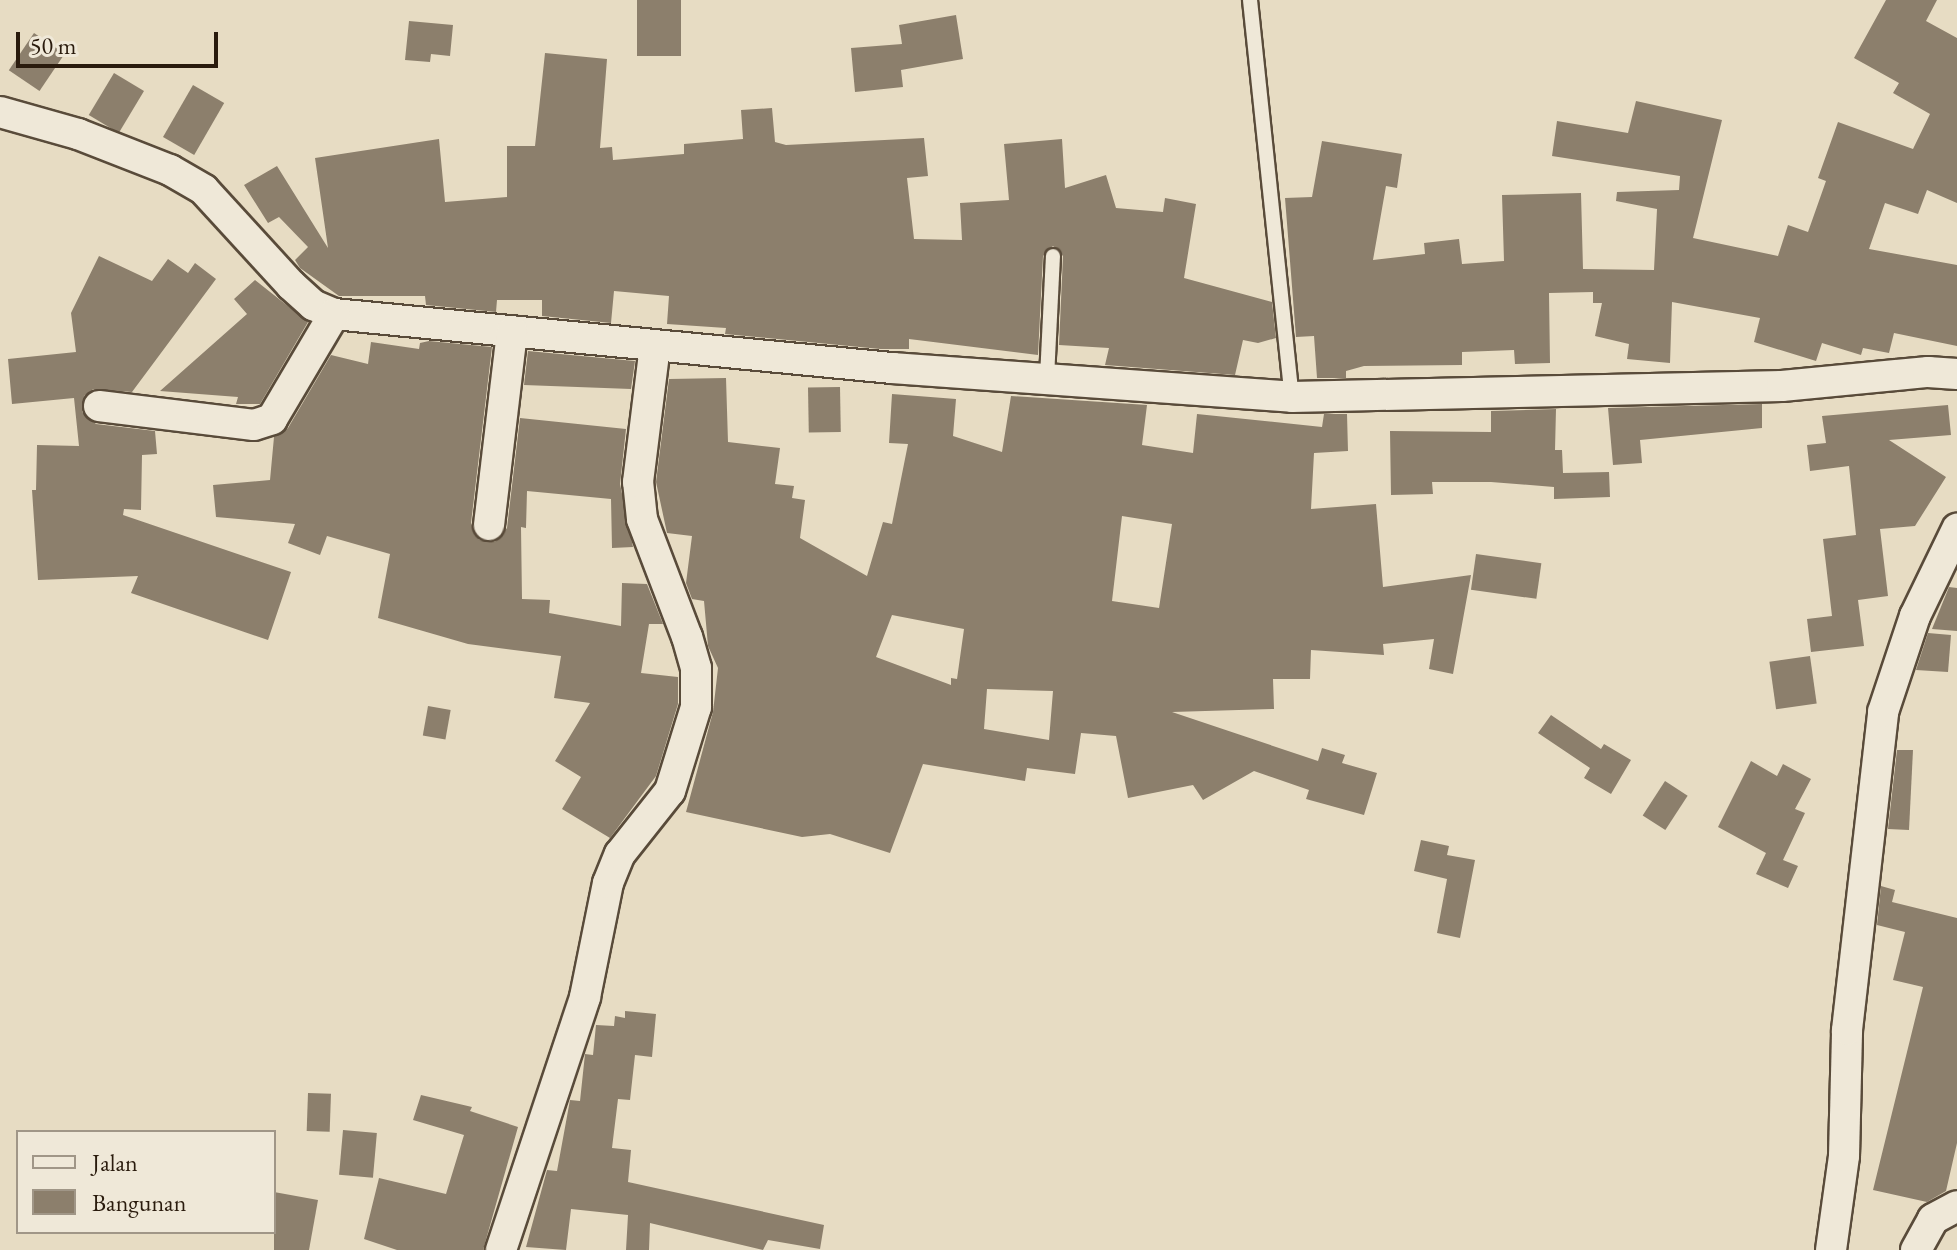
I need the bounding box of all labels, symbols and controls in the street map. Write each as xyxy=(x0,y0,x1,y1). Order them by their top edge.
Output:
scale bar xyxy=(20,16,222,66)
text: 50 m xyxy=(30,30,77,61)
legend xyxy=(16,1130,276,1234)
text: Jalan xyxy=(92,1147,138,1178)
text: Bangunan xyxy=(92,1187,186,1218)

